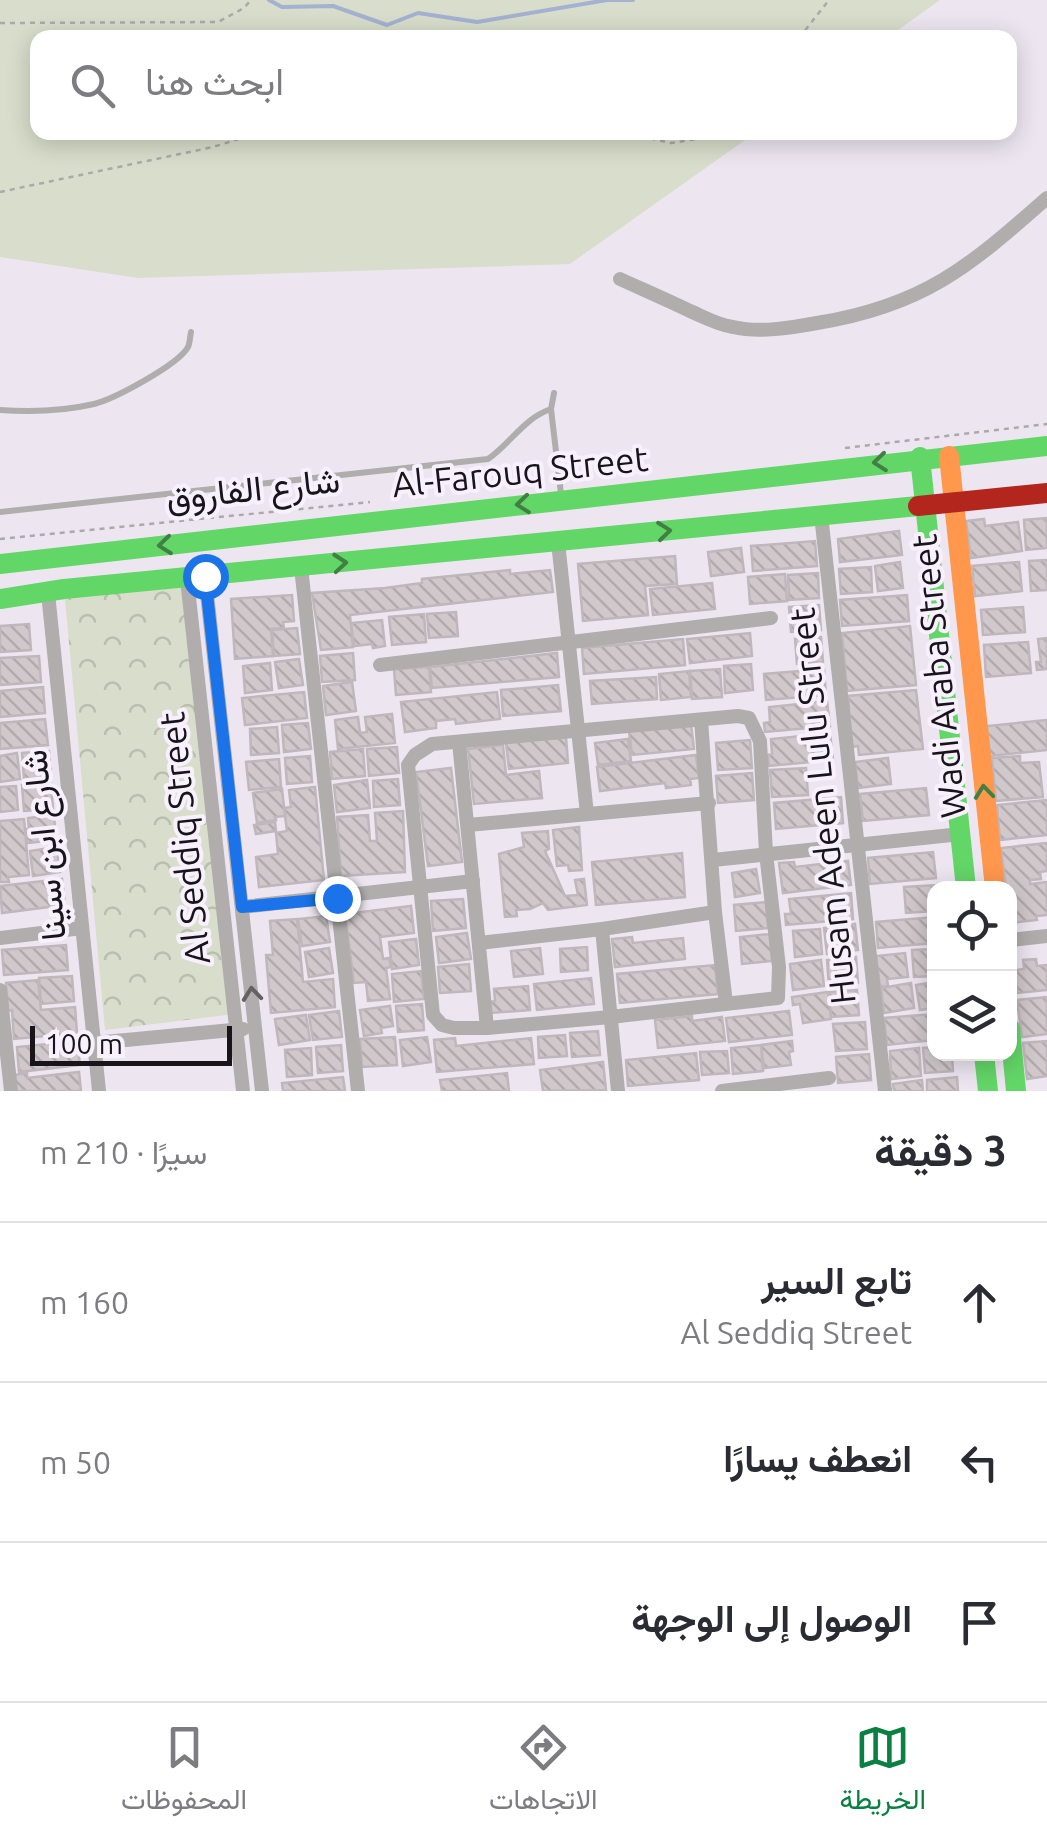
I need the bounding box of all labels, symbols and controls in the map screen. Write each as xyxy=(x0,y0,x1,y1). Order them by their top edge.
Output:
search box xyxy=(30,30,1017,140)
icon: search xyxy=(65,58,120,113)
text: ابحث هنا xyxy=(145,60,284,102)
street label: Al-Farouq Street xyxy=(390,438,650,504)
one-way arrow xyxy=(872,451,888,472)
street label: شارع الفاروق xyxy=(164,459,342,522)
one-way arrow xyxy=(514,493,530,514)
one-way arrow xyxy=(656,521,672,542)
street label: Wadi Araba Street xyxy=(903,532,973,820)
one-way arrow xyxy=(157,534,173,555)
one-way arrow xyxy=(333,553,349,575)
route start xyxy=(183,554,229,600)
street label: Husam Adeen Lulu Street xyxy=(781,606,863,1006)
street label: Al Seddiq Street xyxy=(151,710,217,966)
street label: شارع ابن سينا xyxy=(13,747,78,942)
one-way arrow xyxy=(974,783,995,799)
route end xyxy=(315,876,361,922)
map controls xyxy=(927,881,1017,1061)
button: locate xyxy=(927,881,1017,971)
button: layers xyxy=(927,971,1017,1061)
one-way arrow xyxy=(241,986,263,1002)
scale bar xyxy=(30,1021,232,1066)
text: 100 m xyxy=(45,1028,123,1059)
text: 3 دقيقة xyxy=(874,1127,1007,1174)
text: سيرًا · 210 m xyxy=(40,1134,207,1170)
text: تابع السير xyxy=(761,1259,912,1301)
icon: ahead xyxy=(952,1275,1007,1330)
text: 160 m xyxy=(40,1284,129,1320)
text: Al Seddiq Street xyxy=(680,1314,912,1350)
icon: left xyxy=(952,1435,1007,1490)
text: انعطف يسارًا xyxy=(723,1437,912,1479)
text: 50 m xyxy=(40,1444,111,1480)
icon: arrive xyxy=(952,1595,1007,1650)
text: الوصول إلى الوجهة xyxy=(631,1597,912,1639)
tab: المحفوظات xyxy=(121,1720,247,1824)
tab: الاتجاهات xyxy=(489,1720,598,1824)
tab: الخريطة xyxy=(839,1720,926,1824)

